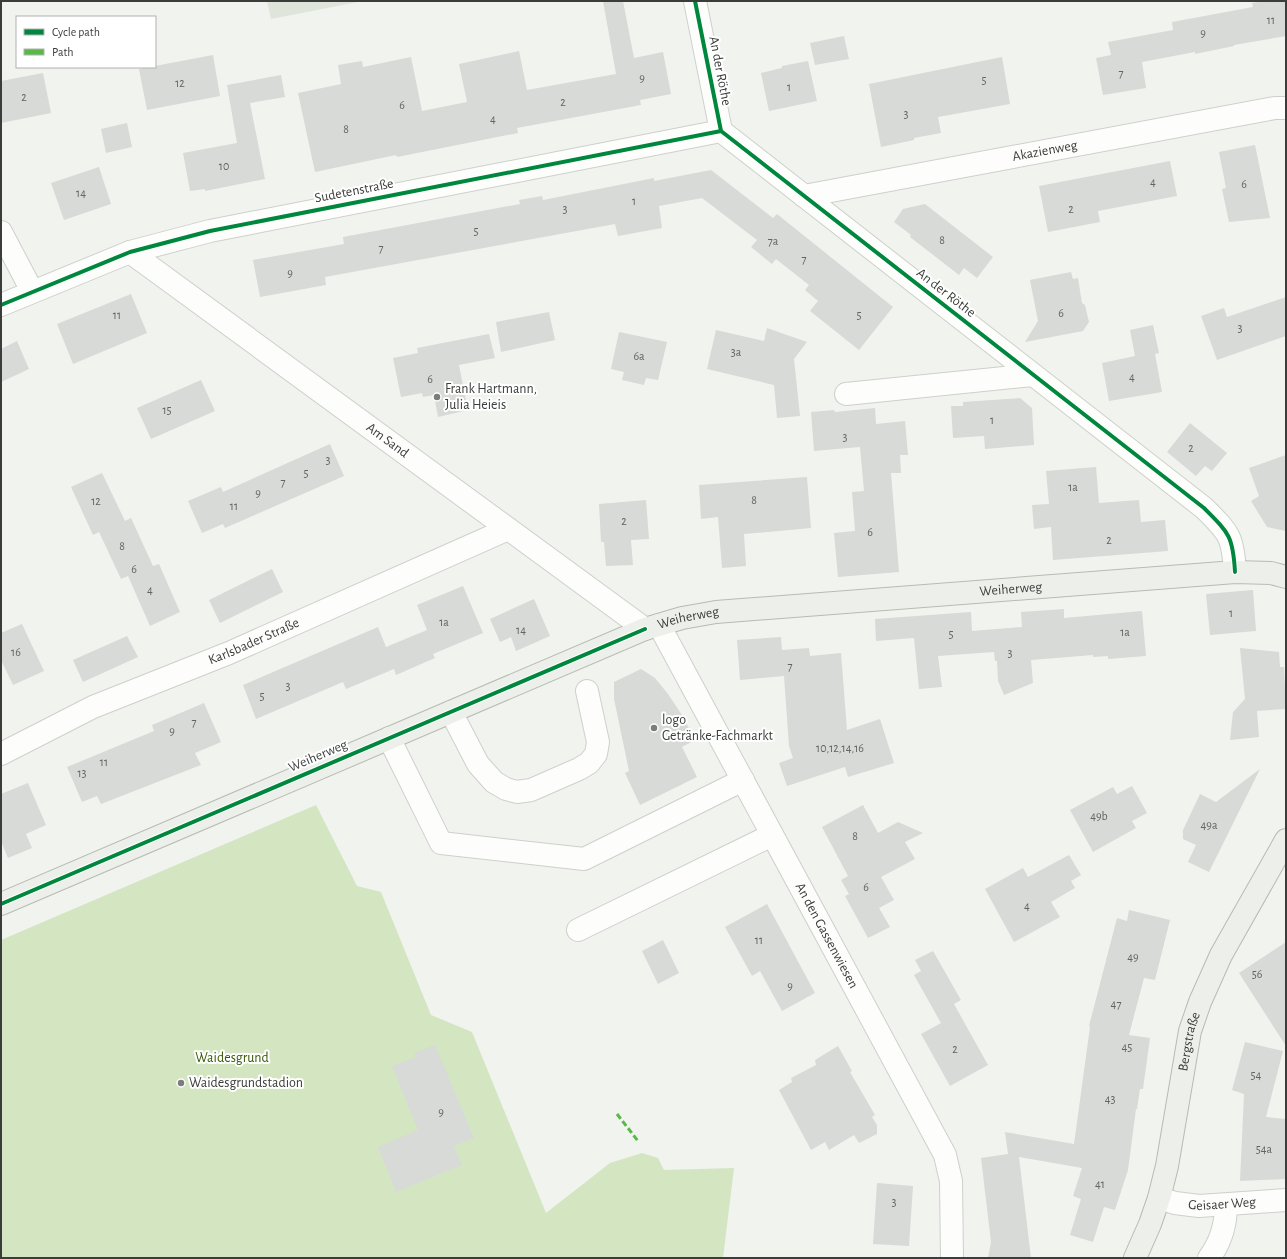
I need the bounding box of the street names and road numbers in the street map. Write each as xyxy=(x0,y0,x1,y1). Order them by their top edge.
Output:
street label: An der Röthe xyxy=(706,35,734,107)
street label: Akazienweg xyxy=(1011,138,1079,164)
street label: Sudetenstraße xyxy=(313,176,395,206)
street label: An der Röthe xyxy=(914,266,978,320)
street label: Am Sand xyxy=(364,420,411,460)
street label: Weiherweg xyxy=(979,580,1043,599)
street label: Weiherweg xyxy=(656,605,720,632)
street label: Karlsbader Straße xyxy=(207,616,301,667)
street label: Weiherweg xyxy=(286,737,350,775)
street label: An den Gassenwiesen xyxy=(793,881,861,991)
street label: Bergstraße xyxy=(1176,1010,1203,1072)
street label: Geisaer Weg xyxy=(1187,1195,1257,1213)

